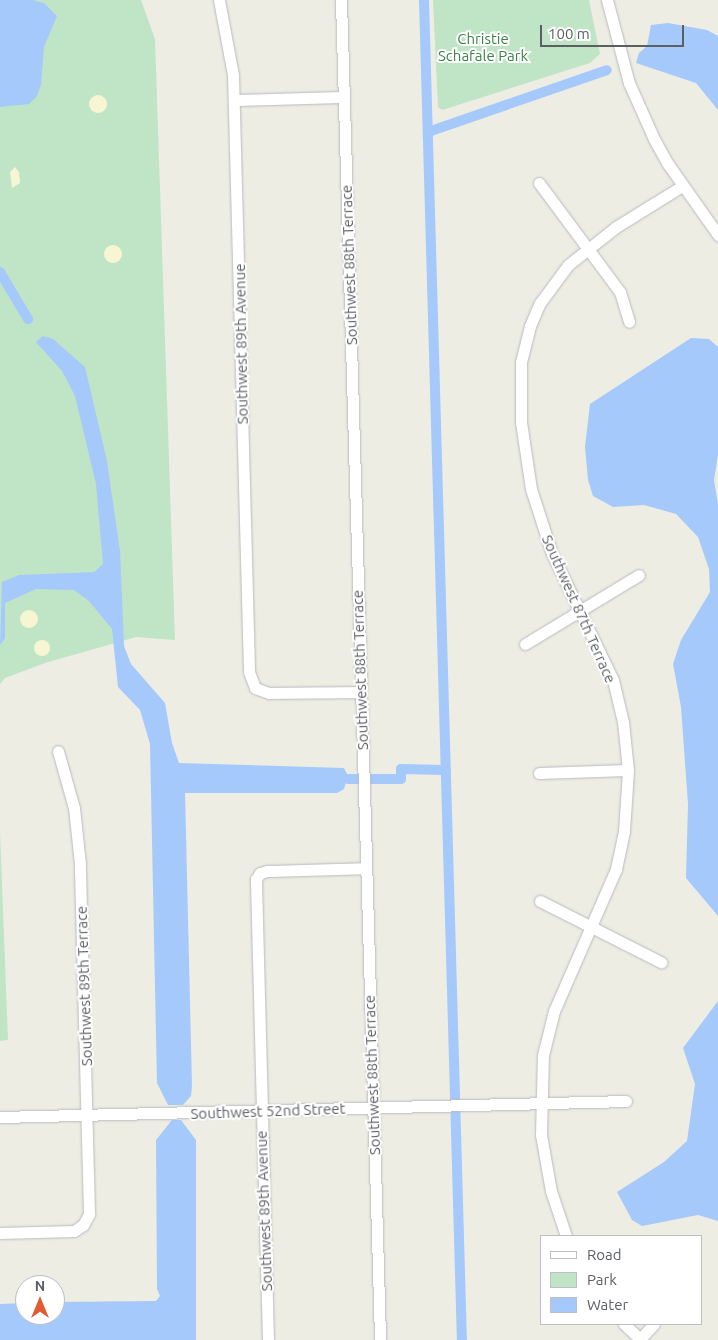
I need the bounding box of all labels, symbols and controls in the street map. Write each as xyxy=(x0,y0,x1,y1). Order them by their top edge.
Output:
scale bar xyxy=(543,15,687,47)
text: 100 m xyxy=(548,25,590,42)
park label: Christie Schafale Park xyxy=(438,29,528,64)
street label: Southwest 88th Terrace xyxy=(337,185,361,345)
street label: Southwest 89th Avenue xyxy=(231,263,251,425)
street label: Southwest 87th Terrace xyxy=(538,532,620,686)
street label: Southwest 88th Terrace xyxy=(348,590,372,750)
street label: Southwest 89th Terrace xyxy=(72,906,96,1066)
street label: Southwest 88th Terrace xyxy=(360,995,384,1155)
street label: Southwest 52nd Street xyxy=(190,1099,346,1123)
street label: Southwest 89th Avenue xyxy=(252,1130,276,1292)
legend xyxy=(540,1235,703,1325)
text: Road xyxy=(587,1246,622,1263)
text: Park xyxy=(587,1271,617,1288)
north arrow xyxy=(15,1275,65,1325)
text: N xyxy=(35,1278,45,1294)
text: Water xyxy=(587,1296,628,1313)

